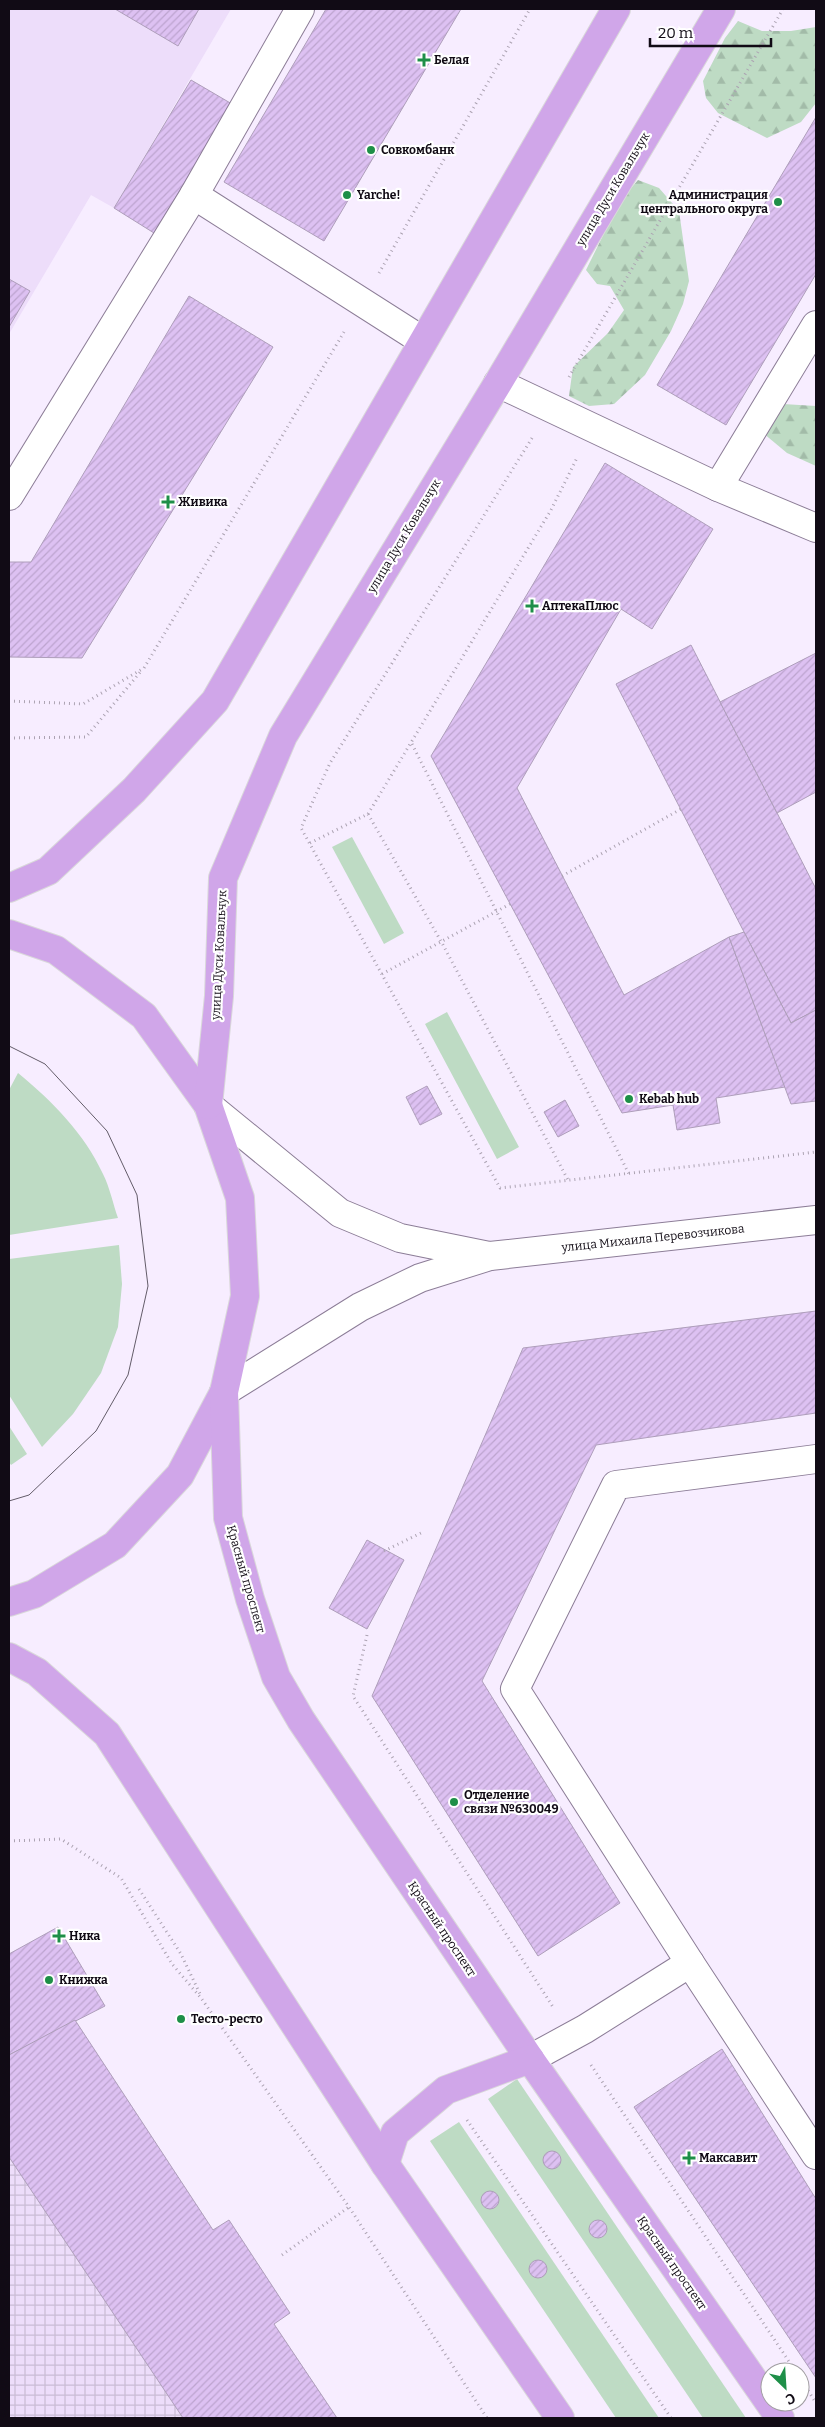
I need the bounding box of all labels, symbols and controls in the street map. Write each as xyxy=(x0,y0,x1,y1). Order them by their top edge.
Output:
scale bar xyxy=(650,15,771,47)
text: 20 m xyxy=(658,24,694,42)
place label: Белая xyxy=(434,53,469,67)
marker: Белая xyxy=(418,54,430,66)
street label: улица Дуси Ковальчук xyxy=(573,130,652,249)
place label: Совкомбанк xyxy=(381,143,455,157)
marker: Совкомбанк xyxy=(365,144,377,156)
place label: Yarche! xyxy=(357,188,400,202)
place label: Администрация центрального округа xyxy=(640,188,768,216)
marker: Yarche! xyxy=(341,189,353,201)
marker: Администрация центрального округа xyxy=(772,196,784,208)
street label: улица Дуси Ковальчук xyxy=(364,477,443,596)
place label: Живика xyxy=(178,495,228,509)
marker: Живика xyxy=(162,496,174,508)
place label: АптекаПлюс xyxy=(542,599,619,613)
marker: АптекаПлюс xyxy=(526,600,538,612)
street label: улица Дуси Ковальчук xyxy=(209,890,229,1021)
place label: Kebab hub xyxy=(639,1092,699,1106)
marker: Kebab hub xyxy=(623,1093,635,1105)
street label: улица Михаила Перевозчикова xyxy=(560,1221,746,1255)
street label: Красный проспект xyxy=(224,1524,268,1634)
place label: Отделение связи №630049 xyxy=(464,1788,559,1816)
marker: Отделение связи №630049 xyxy=(448,1796,460,1808)
street label: Красный проспект xyxy=(405,1879,479,1979)
place label: Ника xyxy=(69,1929,101,1943)
marker: Ника xyxy=(53,1930,65,1942)
place label: Книжка xyxy=(59,1973,108,1987)
marker: Книжка xyxy=(43,1974,55,1986)
place label: Тесто-ресто xyxy=(191,2012,263,2026)
marker: Тесто-ресто xyxy=(175,2013,187,2025)
place label: Максавит xyxy=(699,2151,758,2165)
marker: Максавит xyxy=(683,2152,695,2164)
street label: Красный проспект xyxy=(634,2213,710,2313)
north arrow xyxy=(760,2362,810,2412)
text: С xyxy=(783,2389,798,2408)

